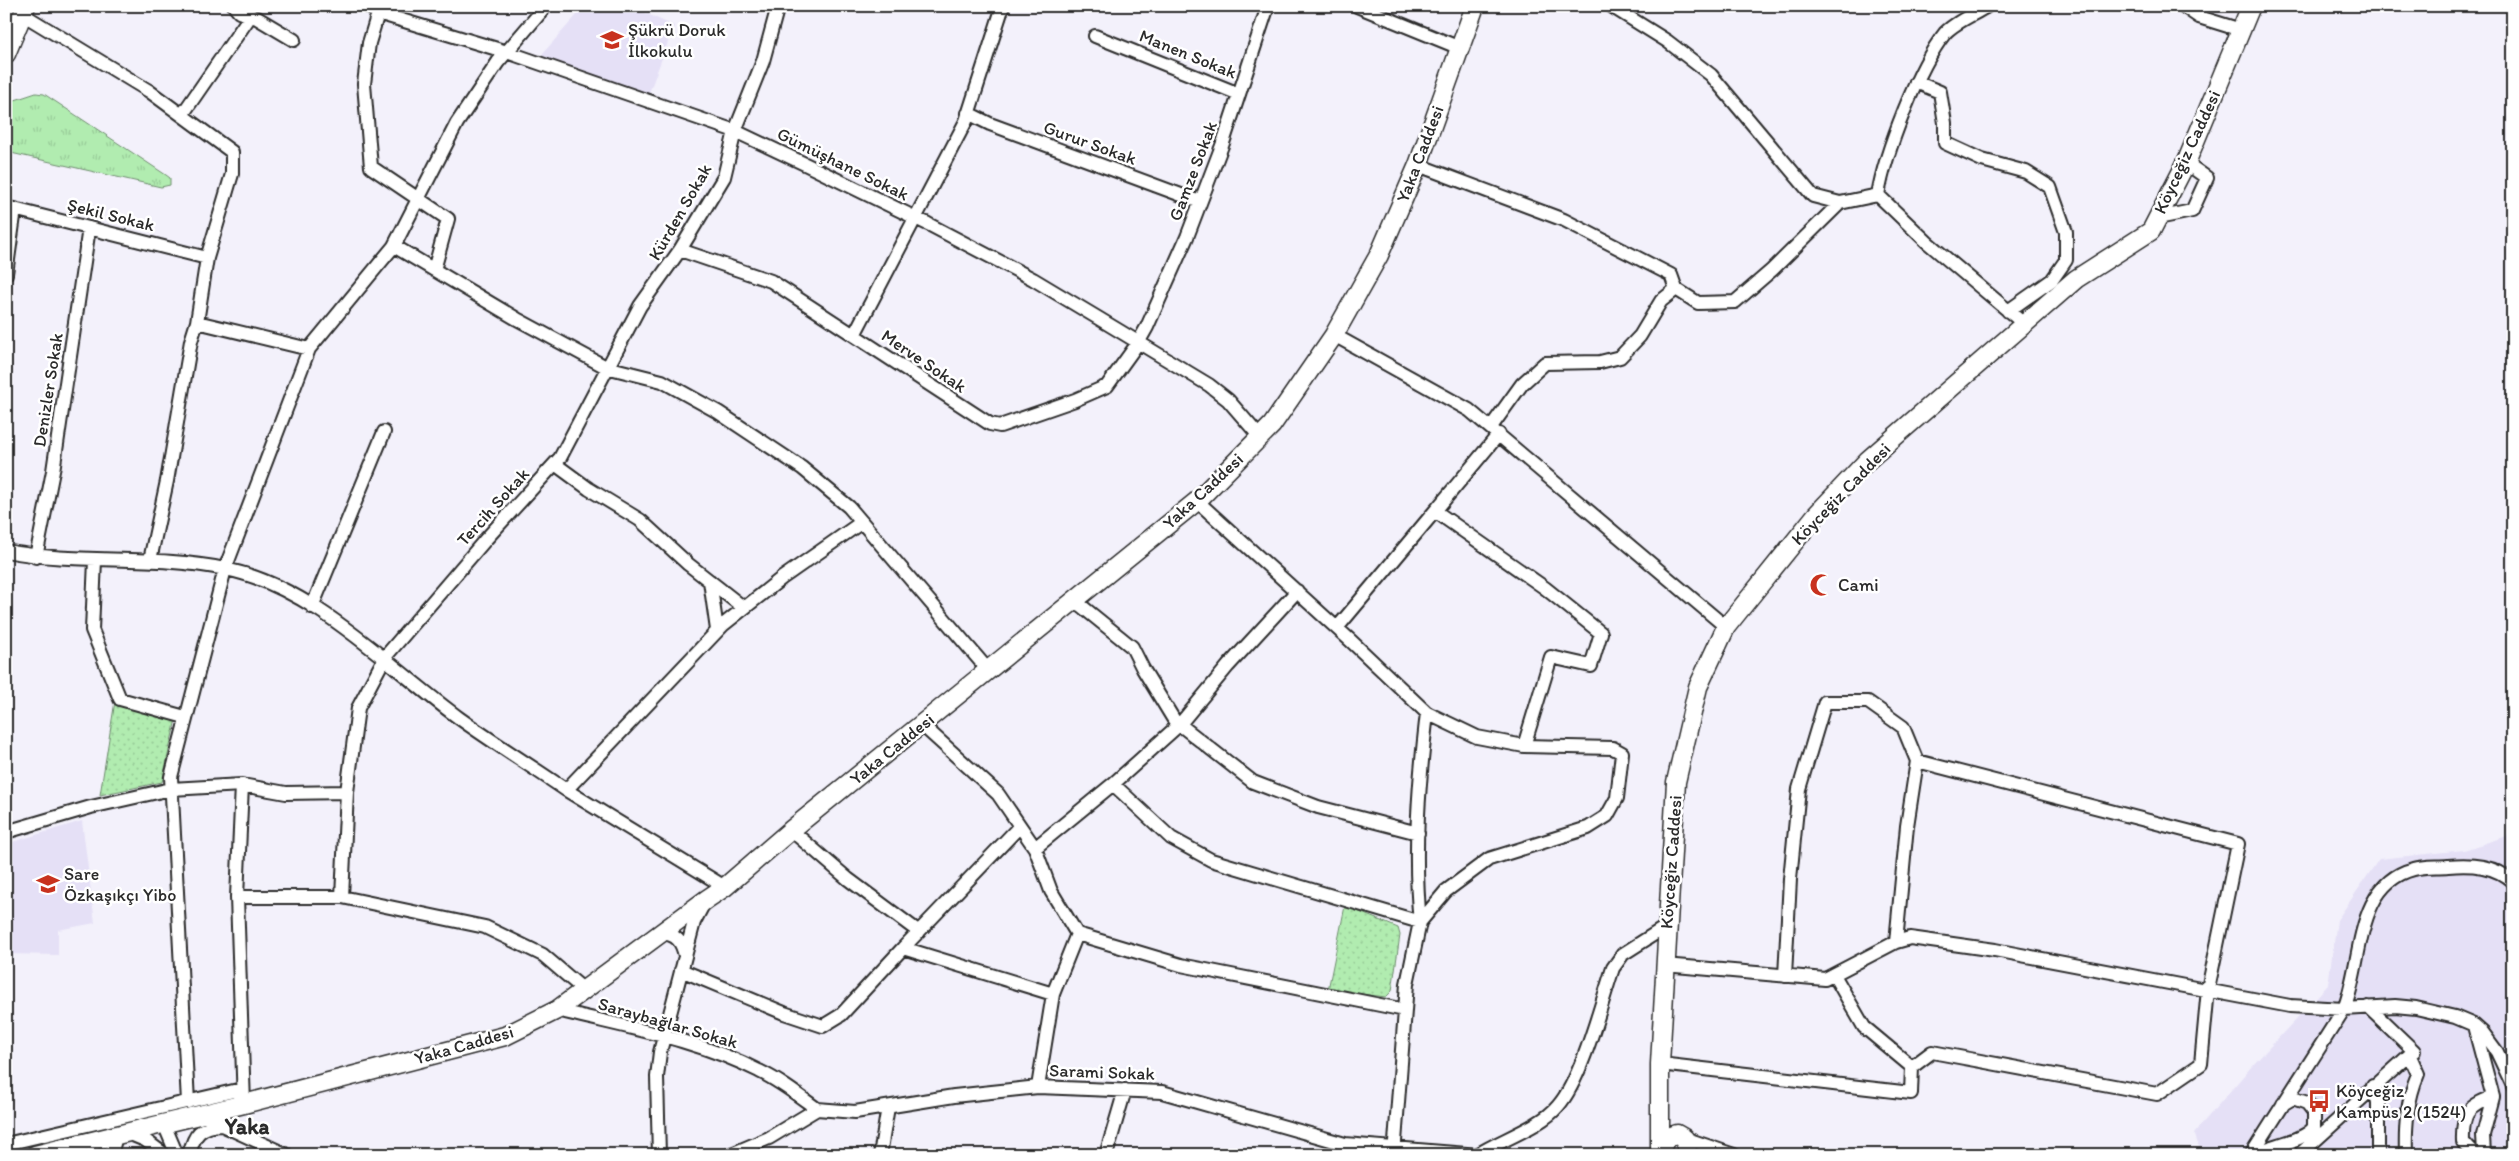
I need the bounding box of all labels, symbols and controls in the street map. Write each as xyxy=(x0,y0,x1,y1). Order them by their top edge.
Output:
place label: Şükrü Doruk İlkokulu xyxy=(628,19,726,62)
street label: Manen Sokak xyxy=(1136,24,1241,84)
school or university icon: Şükrü Doruk İlkokulu xyxy=(599,27,625,53)
street label: Köyceğiz Caddesi xyxy=(2149,87,2225,217)
street label: Yaka Caddesi xyxy=(1391,102,1449,206)
street label: Gurur Sokak xyxy=(1040,116,1140,170)
street label: Gamze Sokak xyxy=(1164,117,1222,224)
street label: Gümüşhane Sokak xyxy=(773,123,913,205)
street label: Kürden Sokak xyxy=(643,160,717,264)
street label: Şekil Sokak xyxy=(65,194,158,237)
street label: Merve Sokak xyxy=(877,324,971,398)
street label: Denizler Sokak xyxy=(28,331,68,449)
street label: Köyceğiz Caddesi xyxy=(1787,438,1895,550)
street label: Yaka Caddesi xyxy=(1158,448,1248,534)
street label: Tercih Sokak xyxy=(452,463,534,551)
mosque icon: Cami xyxy=(1808,572,1834,598)
place label: Cami xyxy=(1838,574,1879,596)
street label: Yaka Caddesi xyxy=(845,708,939,790)
street label: Köyceğiz Caddesi xyxy=(1655,794,1687,930)
place label: Sare Özkaşıkçı Yibo xyxy=(64,863,176,906)
school or university icon: Sare Özkaşıkçı Yibo xyxy=(35,871,61,897)
street label: Saraybağlar Sokak xyxy=(596,993,741,1054)
street label: Yaka Caddesi xyxy=(412,1020,516,1070)
street label: Sarami Sokak xyxy=(1049,1059,1156,1085)
place label: Köyceğiz Kampüs 2 (1524) xyxy=(2336,1080,2466,1123)
bus stop icon: Köyceğiz Kampüs 2 (1524) xyxy=(2306,1088,2332,1114)
district label: Yaka xyxy=(224,1113,270,1140)

